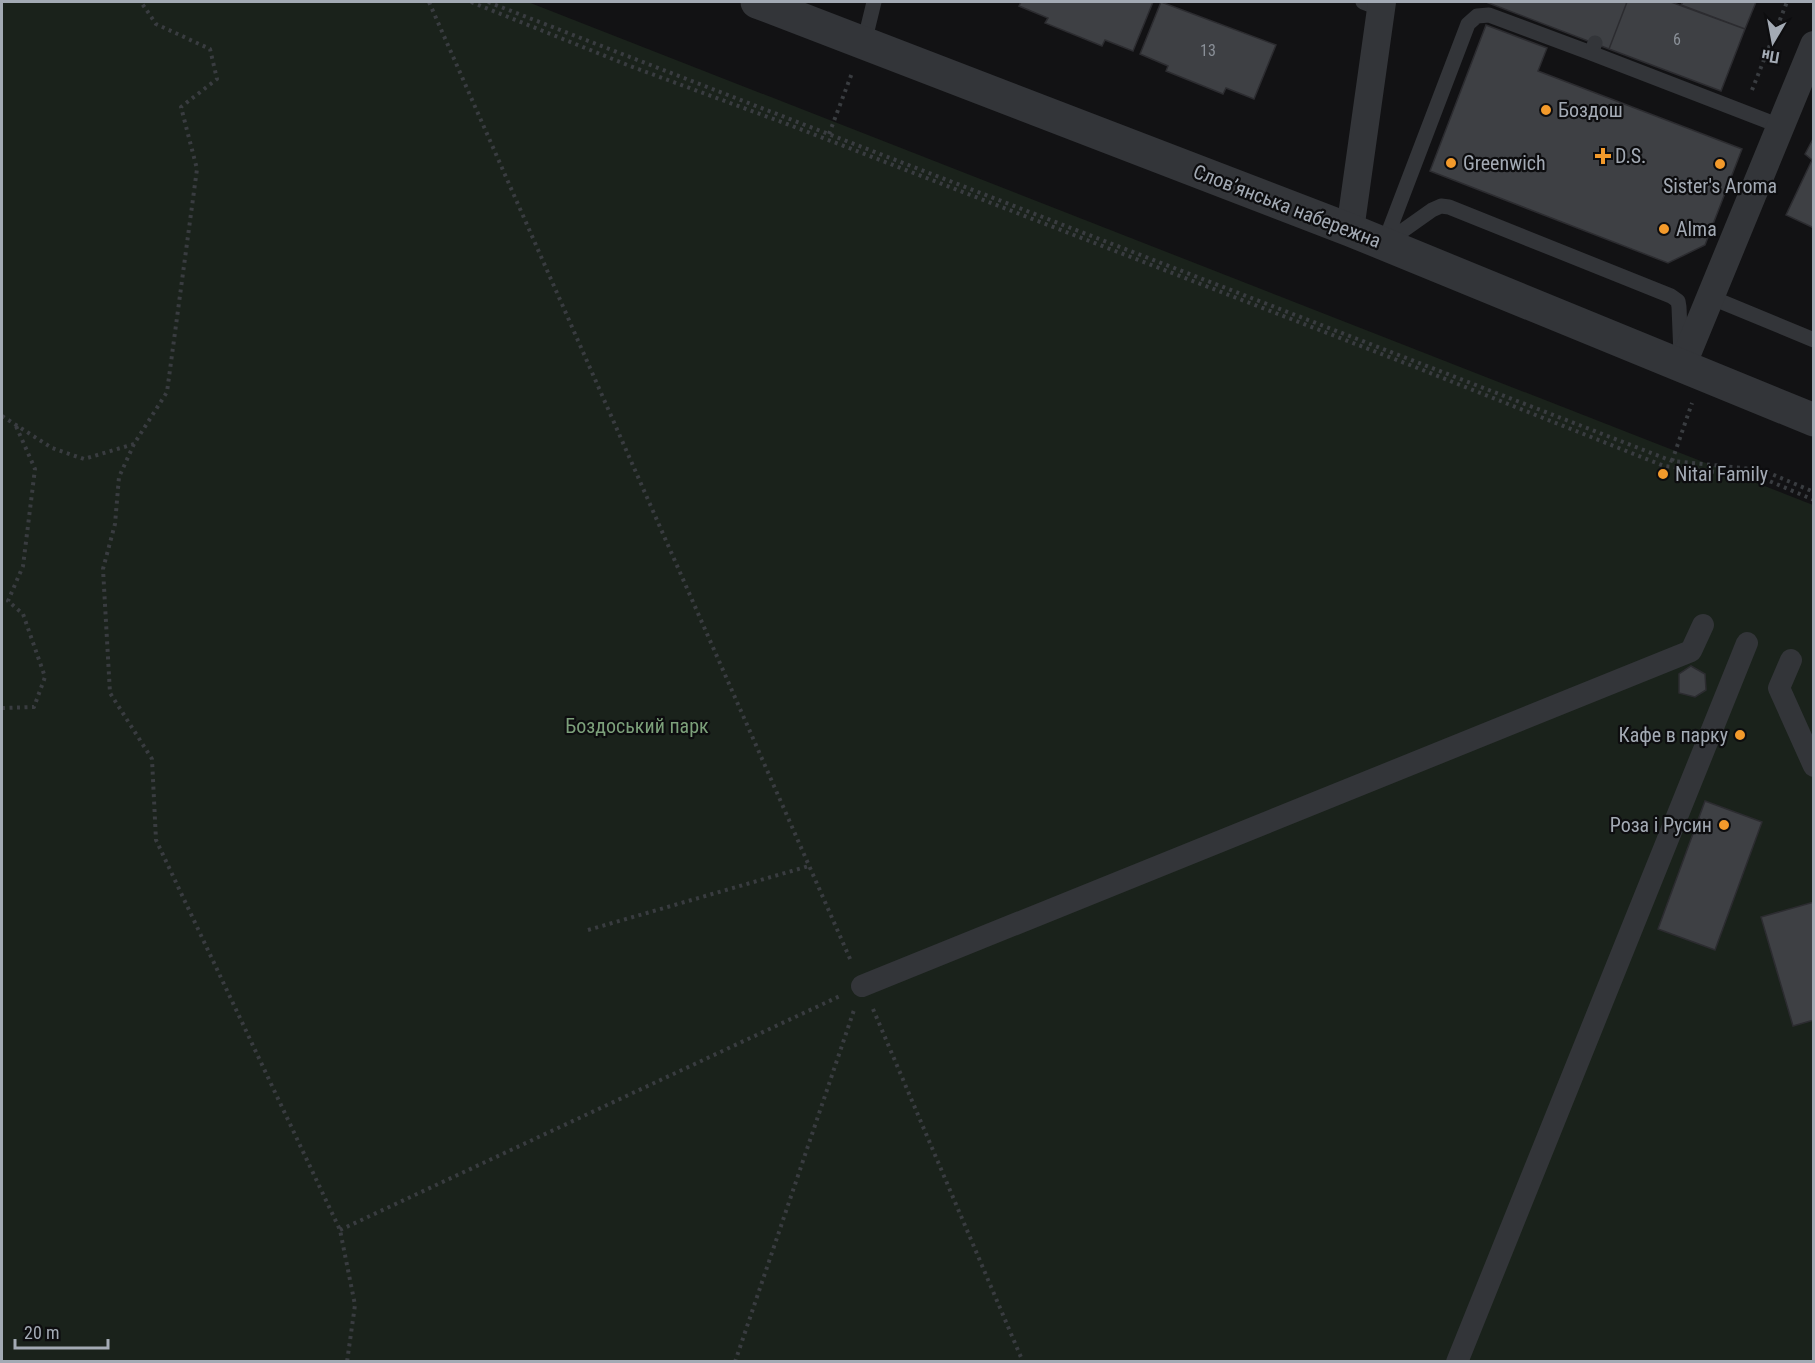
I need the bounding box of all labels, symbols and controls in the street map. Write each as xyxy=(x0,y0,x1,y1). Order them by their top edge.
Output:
north arrow xyxy=(1743,12,1803,72)
house number: 6 xyxy=(1673,30,1681,49)
house number: 13 xyxy=(1200,41,1216,60)
text: Пн xyxy=(1760,45,1781,67)
place label: Боздош xyxy=(1558,98,1623,122)
marker: Боздош xyxy=(1539,103,1553,117)
place label: D.S. xyxy=(1615,144,1646,168)
marker: D.S. xyxy=(1596,149,1610,163)
place label: Greenwich xyxy=(1463,151,1546,175)
marker: Greenwich xyxy=(1444,156,1458,170)
marker: Sister's Aroma xyxy=(1713,157,1727,171)
street label: Словʼянська набережна xyxy=(1190,159,1384,253)
place label: Sister's Aroma xyxy=(1663,174,1777,198)
place label: Alma xyxy=(1676,217,1717,241)
marker: Alma xyxy=(1657,222,1671,236)
place label: Nitai Family xyxy=(1675,462,1768,486)
marker: Nitai Family xyxy=(1656,467,1670,481)
park label: Боздоський парк xyxy=(565,714,709,738)
place label: Кафе в парку xyxy=(1618,723,1728,747)
marker: Кафе в парку xyxy=(1733,728,1747,742)
place label: Роза і Русин xyxy=(1610,813,1712,837)
marker: Роза і Русин xyxy=(1717,818,1731,832)
scale bar xyxy=(15,1312,108,1350)
text: 20 m xyxy=(24,1322,59,1343)

